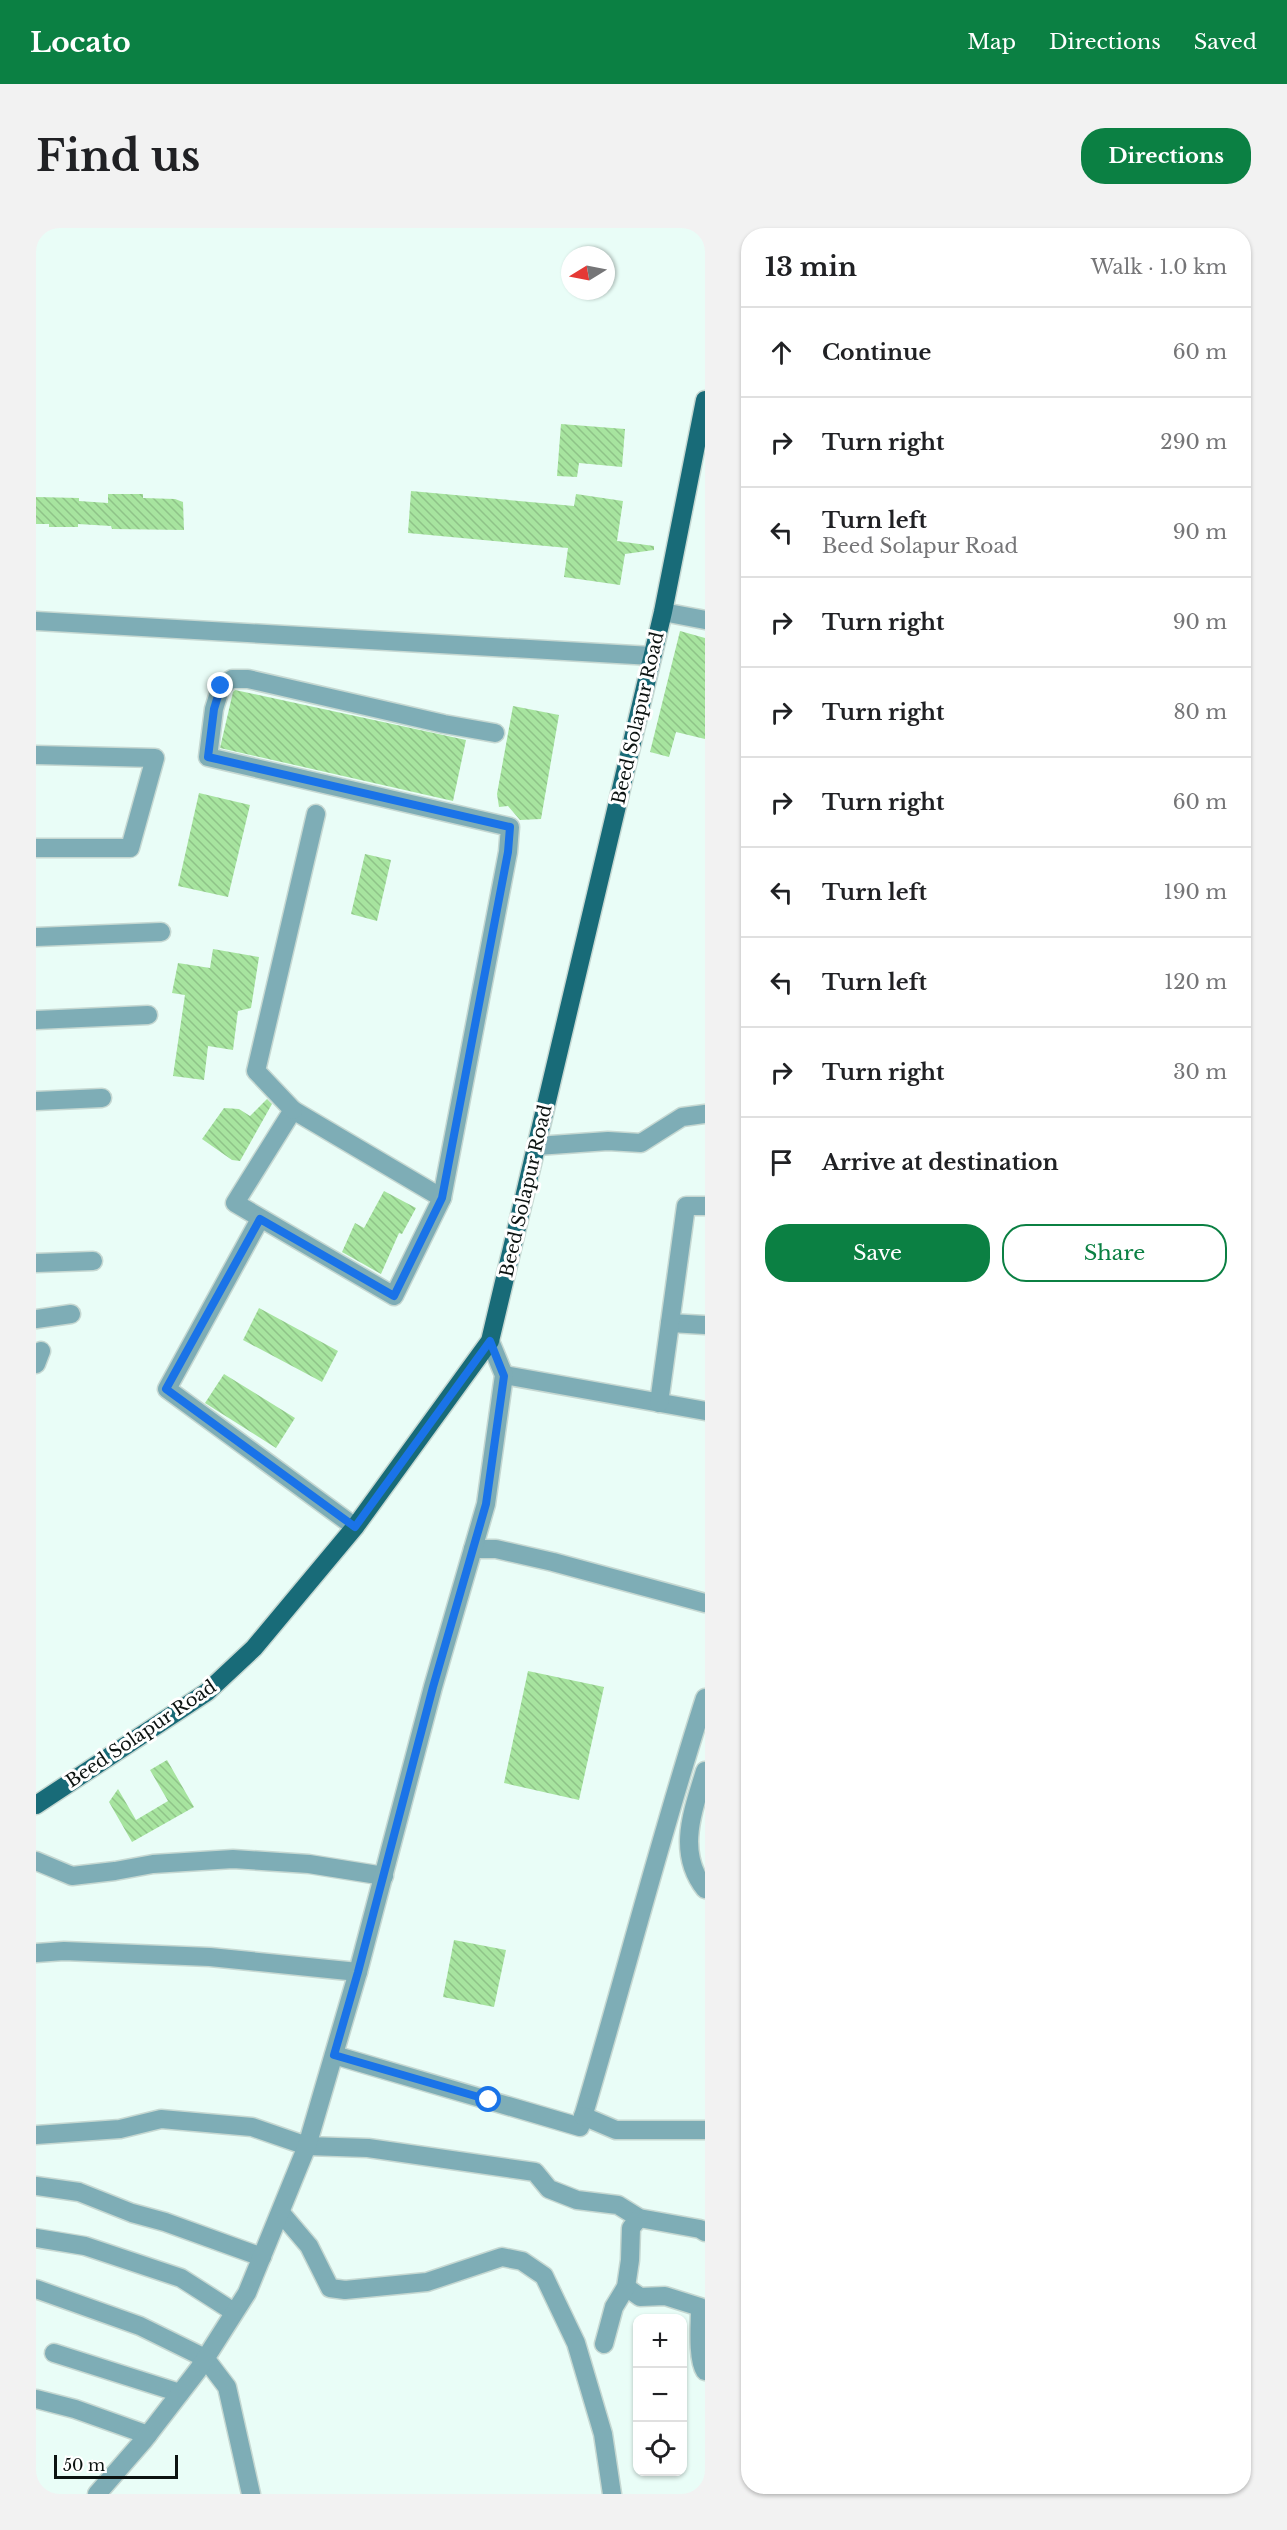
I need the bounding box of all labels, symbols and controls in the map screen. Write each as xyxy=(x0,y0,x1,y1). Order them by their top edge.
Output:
text: Locato xyxy=(30,25,131,60)
text: Map xyxy=(967,29,1016,55)
text: Directions xyxy=(1049,29,1161,55)
text: Saved xyxy=(1194,29,1257,55)
button: Directions xyxy=(1081,128,1251,184)
text: Find us xyxy=(36,130,200,182)
north arrow xyxy=(561,246,615,300)
text: 13 min xyxy=(765,251,857,283)
text: Walk · 1.0 km xyxy=(1091,255,1227,279)
icon: ahead xyxy=(765,336,798,369)
text: Continue xyxy=(822,339,931,366)
text: 60 m xyxy=(1173,340,1227,364)
icon: right xyxy=(765,426,798,459)
text: Turn right xyxy=(822,429,944,456)
text: 290 m xyxy=(1160,430,1227,454)
text: Turn left xyxy=(822,507,927,534)
icon: left xyxy=(765,516,798,549)
text: 90 m xyxy=(1173,520,1227,544)
text: Beed Solapur Road xyxy=(822,534,1018,558)
icon: right xyxy=(765,606,798,639)
text: Turn right xyxy=(822,609,944,636)
text: 90 m xyxy=(1173,610,1227,634)
street label: Beed Solapur Road xyxy=(607,630,669,806)
route end xyxy=(207,672,233,698)
icon: right xyxy=(765,696,798,729)
text: Turn right xyxy=(822,699,944,726)
text: 80 m xyxy=(1173,700,1227,724)
icon: right xyxy=(765,786,798,819)
text: Turn right xyxy=(822,789,944,816)
text: 60 m xyxy=(1173,790,1227,814)
icon: left xyxy=(765,876,798,909)
text: Turn left xyxy=(822,879,927,906)
text: 190 m xyxy=(1164,880,1227,904)
icon: left xyxy=(765,966,798,999)
text: Turn left xyxy=(822,969,927,996)
text: 120 m xyxy=(1164,970,1227,994)
icon: right xyxy=(765,1056,798,1089)
text: Turn right xyxy=(822,1059,944,1086)
text: 30 m xyxy=(1173,1060,1227,1084)
street label: Beed Solapur Road xyxy=(495,1103,557,1279)
icon: arrive xyxy=(765,1146,798,1179)
text: Arrive at destination xyxy=(822,1149,1059,1176)
button: Save xyxy=(765,1224,990,1282)
button: Share xyxy=(1002,1224,1227,1282)
street label: Beed Solapur Road xyxy=(62,1676,220,1792)
route start xyxy=(475,2086,501,2112)
map controls xyxy=(633,2314,687,2476)
button: + xyxy=(633,2314,687,2368)
button: − xyxy=(633,2368,687,2422)
button: locate xyxy=(633,2422,687,2476)
scale bar xyxy=(54,2452,178,2480)
text: 50 m xyxy=(63,2455,105,2475)

